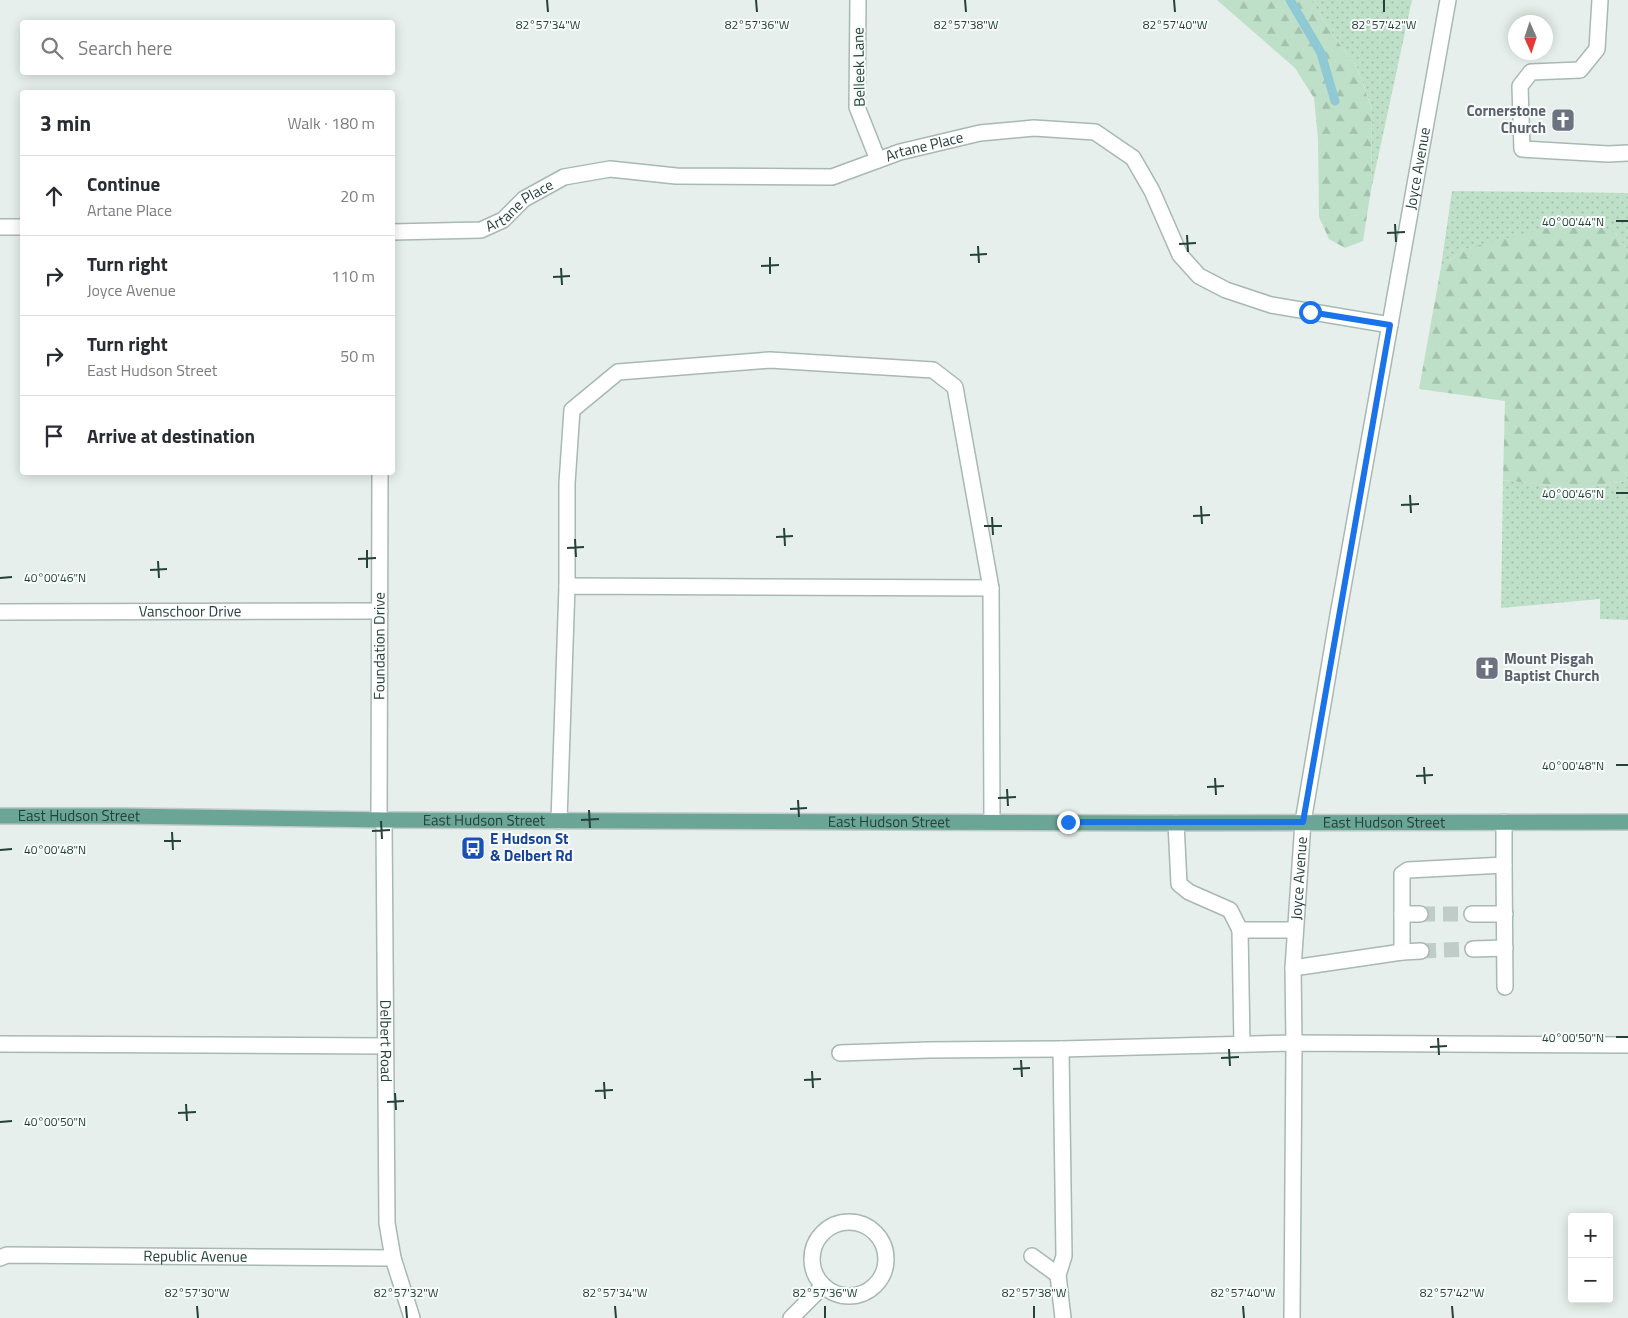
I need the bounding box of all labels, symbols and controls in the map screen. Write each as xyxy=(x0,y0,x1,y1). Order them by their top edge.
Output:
text: 82°57'34"W xyxy=(516,15,581,34)
text: 82°57'36"W xyxy=(725,15,790,34)
text: 82°57'38"W xyxy=(934,15,999,34)
text: 82°57'40"W xyxy=(1143,15,1208,34)
text: 82°57'42"W xyxy=(1352,15,1417,34)
north arrow xyxy=(1508,15,1553,60)
search box xyxy=(20,20,395,75)
street label: Belleek Lane xyxy=(846,27,871,107)
text: Search here xyxy=(78,33,172,62)
icon: search xyxy=(38,34,66,62)
place label: Cornerstone Church xyxy=(1466,99,1546,139)
text: 3 min xyxy=(40,107,91,139)
church icon: Cornerstone Church xyxy=(1550,107,1576,133)
text: Walk · 180 m xyxy=(287,111,375,135)
street label: Artane Place xyxy=(882,125,966,167)
street label: Joyce Avenue xyxy=(1399,125,1436,211)
text: Continue xyxy=(87,169,160,198)
street label: Artane Place xyxy=(482,173,557,238)
icon: ahead xyxy=(40,182,68,210)
text: 20 m xyxy=(340,184,375,208)
text: Artane Place xyxy=(87,198,172,222)
text: 40°00'44"N xyxy=(1542,212,1604,231)
text: Turn right xyxy=(87,249,168,278)
icon: right xyxy=(40,262,68,290)
text: 110 m xyxy=(331,264,375,288)
text: Joyce Avenue xyxy=(87,278,176,302)
route start xyxy=(1299,301,1322,324)
text: Turn right xyxy=(87,329,168,358)
icon: right xyxy=(40,342,68,370)
text: 50 m xyxy=(340,344,375,368)
text: East Hudson Street xyxy=(87,358,217,382)
text: Arrive at destination xyxy=(87,421,255,450)
icon: arrive xyxy=(40,422,68,450)
text: 40°00'46"N xyxy=(1542,484,1604,503)
text: 40°00'46"N xyxy=(24,568,86,587)
street label: Foundation Drive xyxy=(367,592,391,700)
street label: Vanschoor Drive xyxy=(139,599,241,623)
place label: Mount Pisgah Baptist Church xyxy=(1504,647,1599,687)
church icon: Mount Pisgah Baptist Church xyxy=(1474,655,1500,681)
text: 40°00'48"N xyxy=(1542,756,1604,775)
street label: East Hudson Street xyxy=(18,804,141,827)
street label: East Hudson Street xyxy=(423,808,546,832)
street label: East Hudson Street xyxy=(828,810,951,833)
street label: East Hudson Street xyxy=(1323,810,1446,834)
route end xyxy=(1057,811,1080,834)
place label: E Hudson St & Delbert Rd xyxy=(490,827,573,867)
bus stop icon: E Hudson St & Delbert Rd xyxy=(460,835,486,861)
street label: Joyce Avenue xyxy=(1284,836,1313,921)
text: 40°00'48"N xyxy=(24,840,86,859)
street label: Delbert Road xyxy=(374,1000,398,1082)
text: 40°00'50"N xyxy=(1542,1028,1604,1047)
text: 40°00'50"N xyxy=(24,1112,86,1131)
map controls xyxy=(1568,1213,1613,1303)
button: + xyxy=(1568,1213,1613,1258)
street label: Republic Avenue xyxy=(143,1244,247,1268)
button: − xyxy=(1568,1258,1613,1303)
text: 82°57'30"W xyxy=(165,1283,230,1302)
text: 82°57'32"W xyxy=(374,1283,439,1302)
text: 82°57'34"W xyxy=(583,1283,648,1302)
text: 82°57'36"W xyxy=(793,1283,858,1302)
text: 82°57'38"W xyxy=(1002,1283,1067,1302)
text: 82°57'40"W xyxy=(1211,1283,1276,1302)
text: 82°57'42"W xyxy=(1420,1283,1485,1302)

